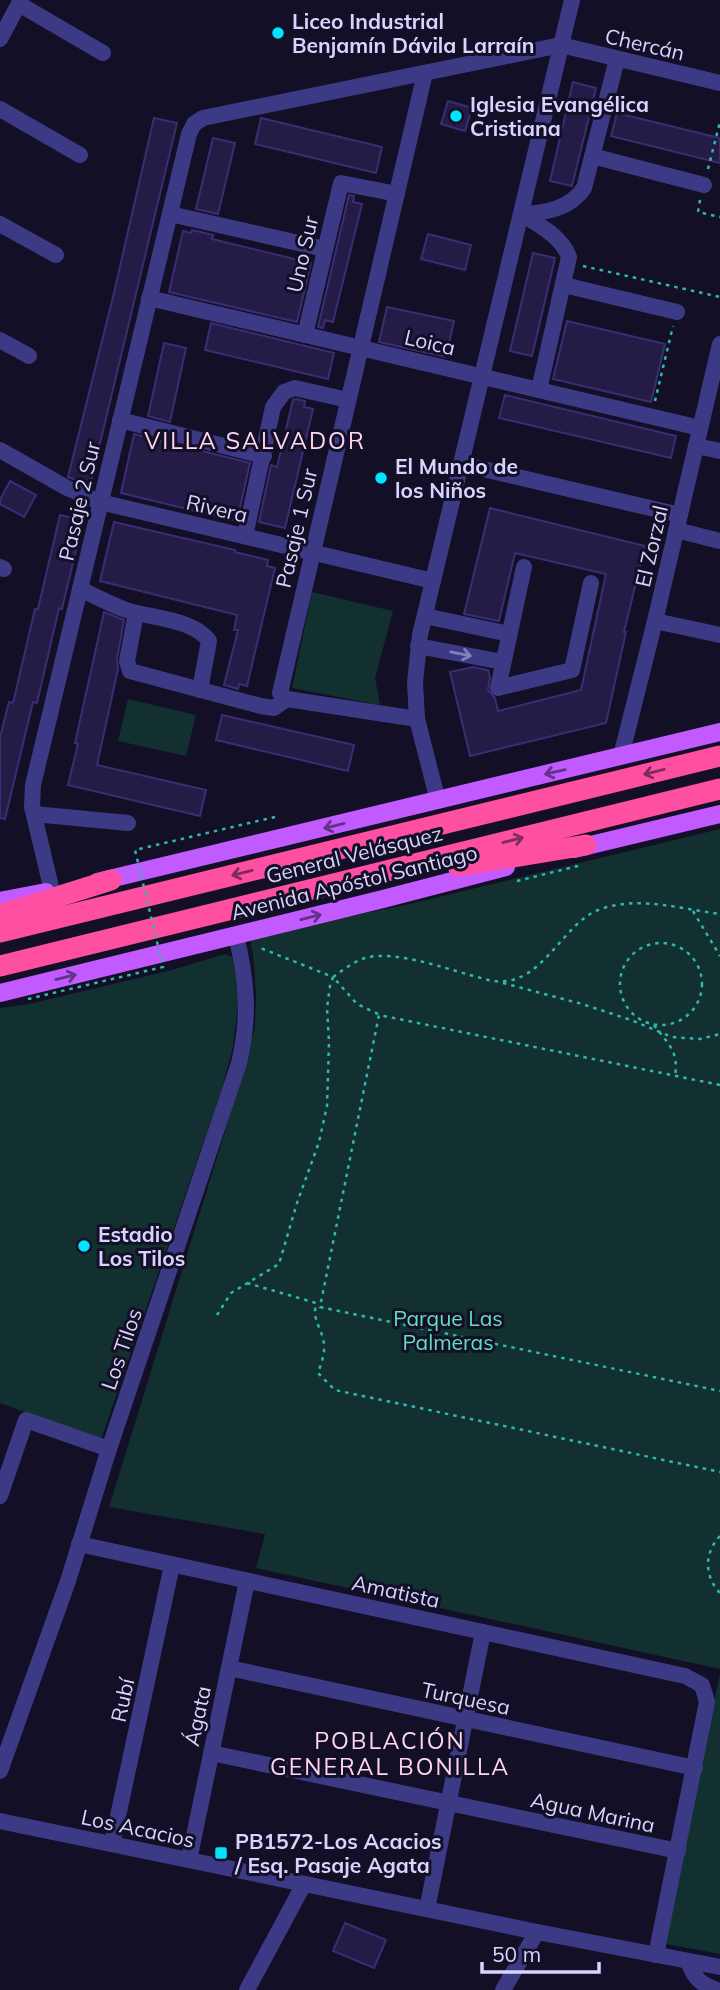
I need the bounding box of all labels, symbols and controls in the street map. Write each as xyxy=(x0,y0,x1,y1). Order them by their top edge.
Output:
place label: Liceo Industrial Benjamín Dávila Larraín xyxy=(292,8,534,58)
street label: Chercán xyxy=(603,22,687,66)
marker: Liceo Industrial Benjamín Dávila Larraín xyxy=(270,25,286,41)
place label: Iglesia Evangélica Cristiana xyxy=(470,91,649,141)
marker: Iglesia Evangélica Cristiana xyxy=(448,108,464,124)
street label: Uno Sur xyxy=(281,213,324,295)
street label: Loica xyxy=(402,324,458,360)
district label: VILLA SALVADOR xyxy=(144,426,366,455)
street label: Pasaje 2 Sur xyxy=(53,438,105,563)
place label: El Mundo de los Niños xyxy=(395,453,518,503)
street label: Pasaje 1 Sur xyxy=(270,465,322,590)
marker: El Mundo de los Niños xyxy=(373,470,389,486)
street label: Rivera xyxy=(184,488,250,528)
street label: El Zorzal xyxy=(629,503,673,589)
one-way arrow xyxy=(449,648,472,661)
one-way arrow xyxy=(544,766,567,779)
one-way arrow xyxy=(643,766,666,779)
street label: General Velásquez xyxy=(263,819,445,889)
one-way arrow xyxy=(323,820,346,833)
one-way arrow xyxy=(501,833,524,846)
street label: Avenida Apóstol Santiago xyxy=(228,839,480,925)
one-way arrow xyxy=(231,866,254,880)
one-way arrow xyxy=(299,910,322,923)
one-way arrow xyxy=(54,970,77,983)
place label: Estadio Los Tilos xyxy=(98,1221,185,1271)
marker: Estadio Los Tilos xyxy=(76,1238,92,1254)
street label: Los Tilos xyxy=(95,1305,147,1393)
park label: Parque Las Palmeras xyxy=(393,1305,503,1355)
street label: Amatista xyxy=(350,1569,442,1613)
street label: Rubí xyxy=(105,1675,140,1724)
street label: Turquesa xyxy=(419,1676,513,1720)
street label: Ágata xyxy=(178,1684,216,1748)
district label: POBLACIÓN GENERAL BONILLA xyxy=(270,1726,510,1781)
street label: Agua Marina xyxy=(529,1786,657,1838)
street label: Los Acacios xyxy=(79,1803,197,1853)
place label: PB1572-Los Acacios / Esq. Pasaje Agata xyxy=(234,1828,442,1878)
marker: PB1572-Los Acacios / Esq. Pasaje Agata xyxy=(213,1845,229,1861)
scale bar xyxy=(482,1930,599,1974)
text: 50 m xyxy=(492,1941,541,1967)

